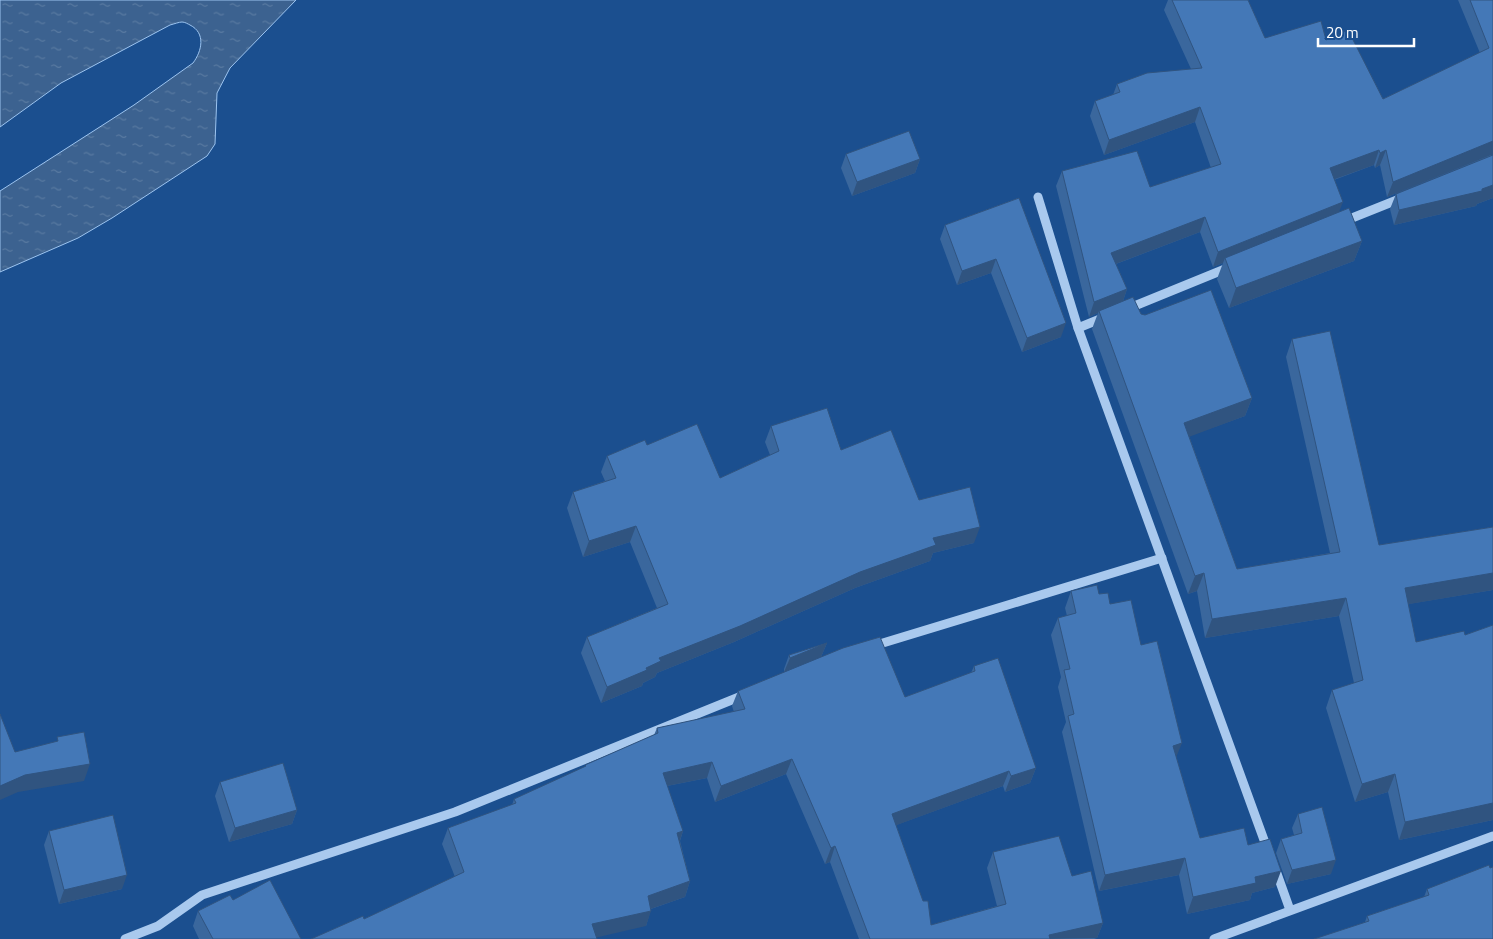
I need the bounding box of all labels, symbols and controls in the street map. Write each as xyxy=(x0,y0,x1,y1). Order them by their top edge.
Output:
scale bar xyxy=(1318,15,1414,47)
text: 20 m xyxy=(1326,21,1359,44)

